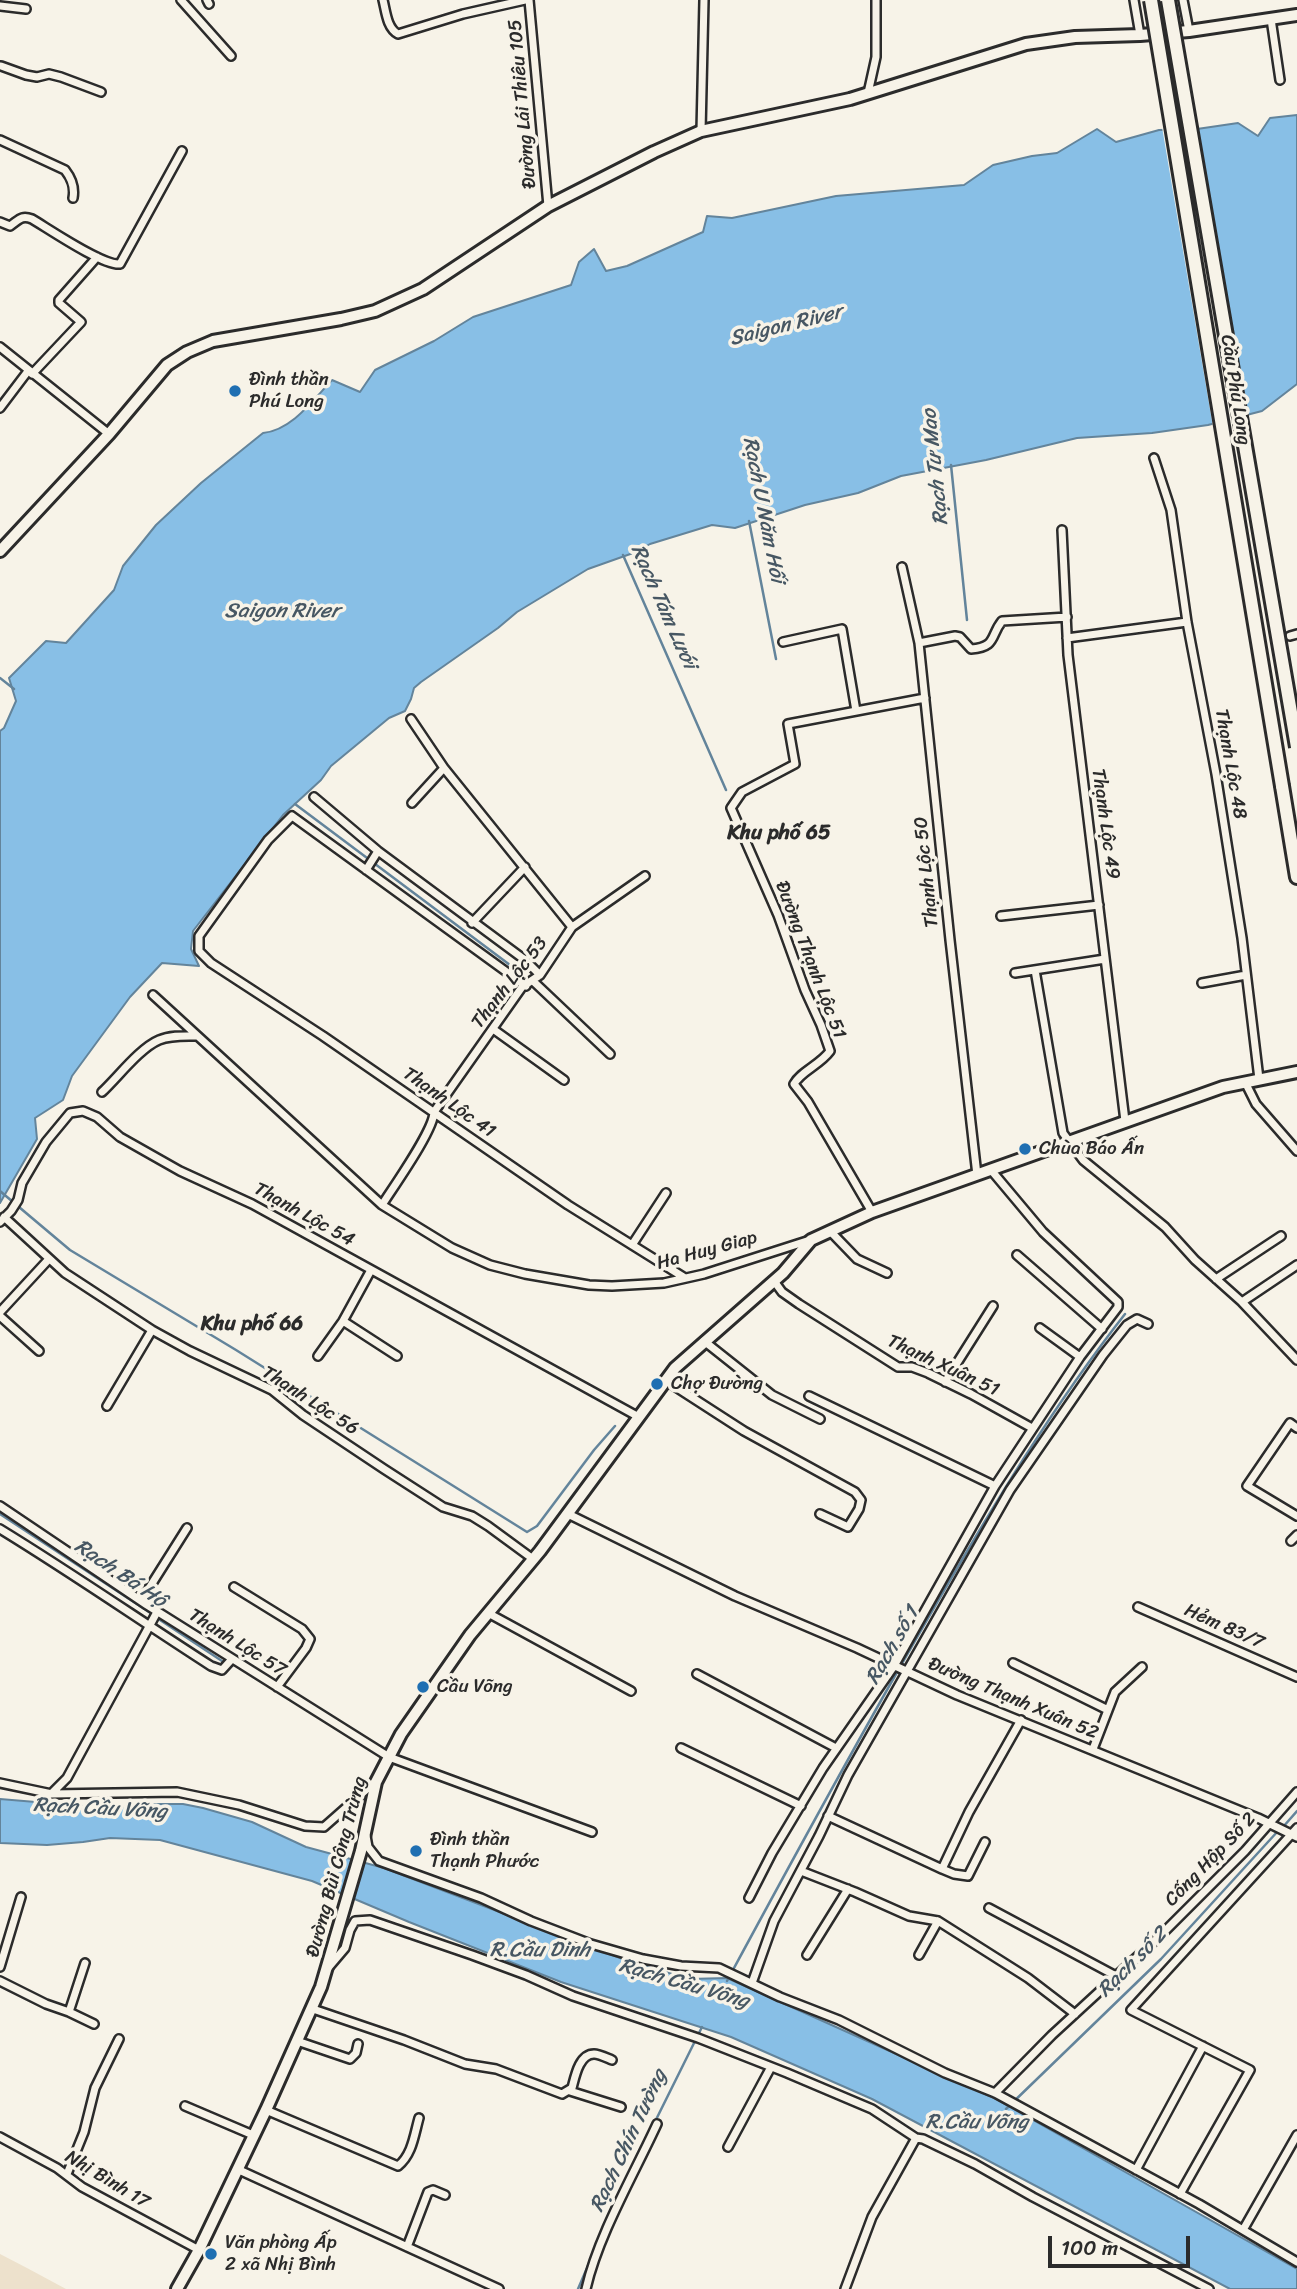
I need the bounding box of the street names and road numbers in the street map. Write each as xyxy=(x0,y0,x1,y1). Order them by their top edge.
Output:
street label: Đường Lái Thiêu 105 xyxy=(504,18,542,190)
street label: Cầu Phú Long xyxy=(1215,333,1255,447)
street label: Thạnh Lộc 48 xyxy=(1209,707,1251,821)
street label: Thạnh Lộc 49 xyxy=(1086,767,1124,881)
street label: Thạnh Lộc 50 xyxy=(910,815,944,929)
street label: Đường Thạnh Lộc 51 xyxy=(769,878,851,1042)
street label: Thạnh Lộc 53 xyxy=(467,933,553,1033)
street label: Thạnh Lộc 41 xyxy=(398,1063,500,1143)
street label: Thạnh Lộc 54 xyxy=(250,1178,358,1252)
street label: Ha Huy Giap xyxy=(654,1227,760,1275)
street label: Thạnh Xuân 51 xyxy=(883,1330,1003,1402)
street label: Thạnh Lộc 56 xyxy=(257,1361,363,1441)
street label: Hẻm 83/7 xyxy=(1181,1599,1267,1655)
street label: Thạnh Lộc 57 xyxy=(184,1604,290,1682)
street label: Đường Thạnh Xuân 52 xyxy=(924,1653,1102,1745)
street label: Đường Bùi Công Trừng xyxy=(302,1774,372,1960)
street label: Cống Hộp Số 2 xyxy=(1160,1808,1262,1912)
street label: Nhị Bình 17 xyxy=(61,2146,153,2214)

